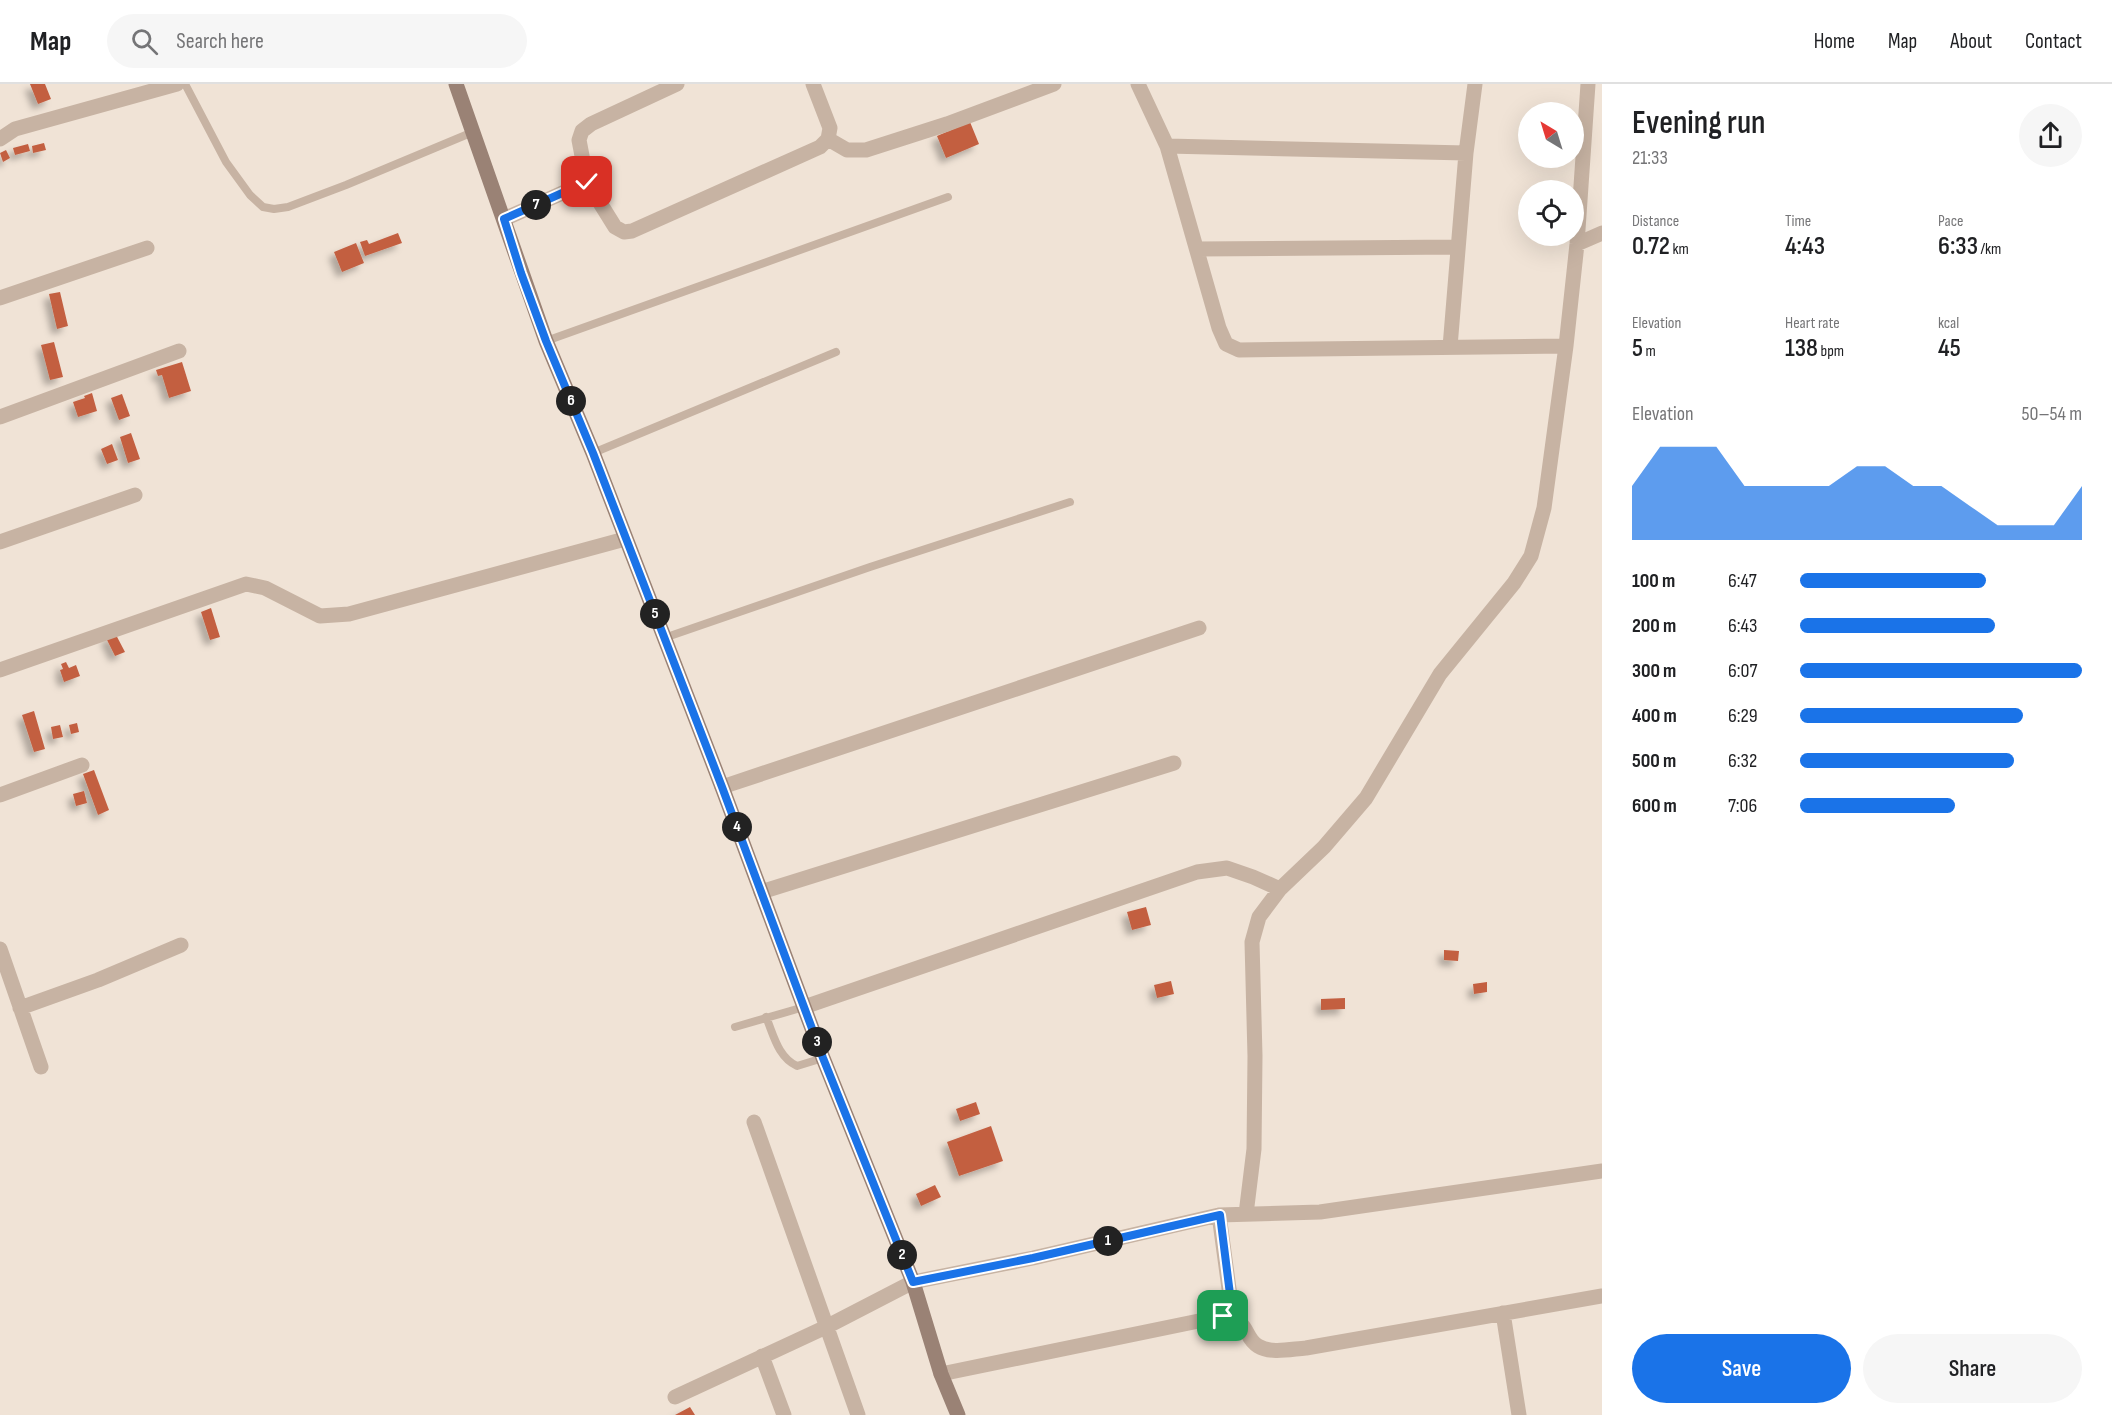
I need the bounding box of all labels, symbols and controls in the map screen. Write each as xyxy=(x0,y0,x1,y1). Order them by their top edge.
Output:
search box xyxy=(107,14,527,68)
text: Map xyxy=(30,25,71,58)
icon: search xyxy=(128,25,161,58)
text: Search here xyxy=(176,28,264,55)
text: Home xyxy=(1814,29,1855,54)
text: Map xyxy=(1888,29,1917,54)
text: About xyxy=(1950,29,1992,54)
text: Contact xyxy=(2025,29,2082,54)
north arrow xyxy=(1518,102,1584,168)
map controls xyxy=(1518,102,1584,246)
text: Evening run xyxy=(1632,103,1766,143)
button: share xyxy=(2019,104,2082,167)
text: 21:33 xyxy=(1632,146,1668,170)
pin xyxy=(561,156,612,207)
icon: check xyxy=(570,165,603,198)
button: locate xyxy=(1518,180,1584,246)
pin: 7 xyxy=(521,190,551,220)
text: 7 xyxy=(533,195,539,214)
text: Distance xyxy=(1632,212,1679,231)
text: Time xyxy=(1785,212,1811,231)
text: Pace xyxy=(1938,212,1963,231)
text: 0.72 xyxy=(1632,231,1670,262)
text: 4:43 xyxy=(1785,231,1825,262)
text: 6:33 xyxy=(1938,231,1978,262)
text: km xyxy=(1670,240,1689,259)
text: /km xyxy=(1978,240,2001,259)
text: Elevation xyxy=(1632,314,1681,333)
text: Heart rate xyxy=(1785,314,1840,333)
text: kcal xyxy=(1938,314,1959,333)
text: 5 xyxy=(1632,333,1643,364)
text: 138 xyxy=(1785,333,1818,364)
text: 45 xyxy=(1938,333,1961,364)
text: m xyxy=(1643,342,1656,361)
text: bpm xyxy=(1818,342,1844,361)
pin: 6 xyxy=(556,386,586,416)
text: 6 xyxy=(567,391,575,410)
text: Elevation xyxy=(1632,402,1694,426)
text: 50–54 m xyxy=(2021,402,2082,426)
text: 100 m xyxy=(1632,569,1675,593)
text: 6:47 xyxy=(1728,569,1757,593)
pin: 5 xyxy=(640,599,670,629)
text: 5 xyxy=(651,604,659,623)
text: 200 m xyxy=(1632,614,1676,638)
text: 6:43 xyxy=(1728,614,1757,638)
text: 300 m xyxy=(1632,659,1676,683)
text: 6:07 xyxy=(1728,659,1757,683)
text: 400 m xyxy=(1632,704,1677,728)
text: 6:29 xyxy=(1728,704,1758,728)
text: 500 m xyxy=(1632,749,1676,773)
text: 6:32 xyxy=(1728,749,1757,773)
text: 600 m xyxy=(1632,794,1677,818)
text: 7:06 xyxy=(1728,794,1757,818)
pin: 4 xyxy=(722,812,752,842)
text: 4 xyxy=(733,817,741,836)
pin: 3 xyxy=(802,1027,832,1057)
text: 3 xyxy=(813,1032,821,1051)
pin: 1 xyxy=(1093,1226,1123,1256)
text: 1 xyxy=(1105,1231,1111,1250)
pin: 2 xyxy=(887,1240,917,1270)
text: 2 xyxy=(898,1245,906,1264)
pin xyxy=(1197,1290,1248,1341)
icon: arrive xyxy=(1206,1299,1239,1332)
button: Save xyxy=(1632,1334,1851,1403)
button: Share xyxy=(1863,1334,2082,1403)

